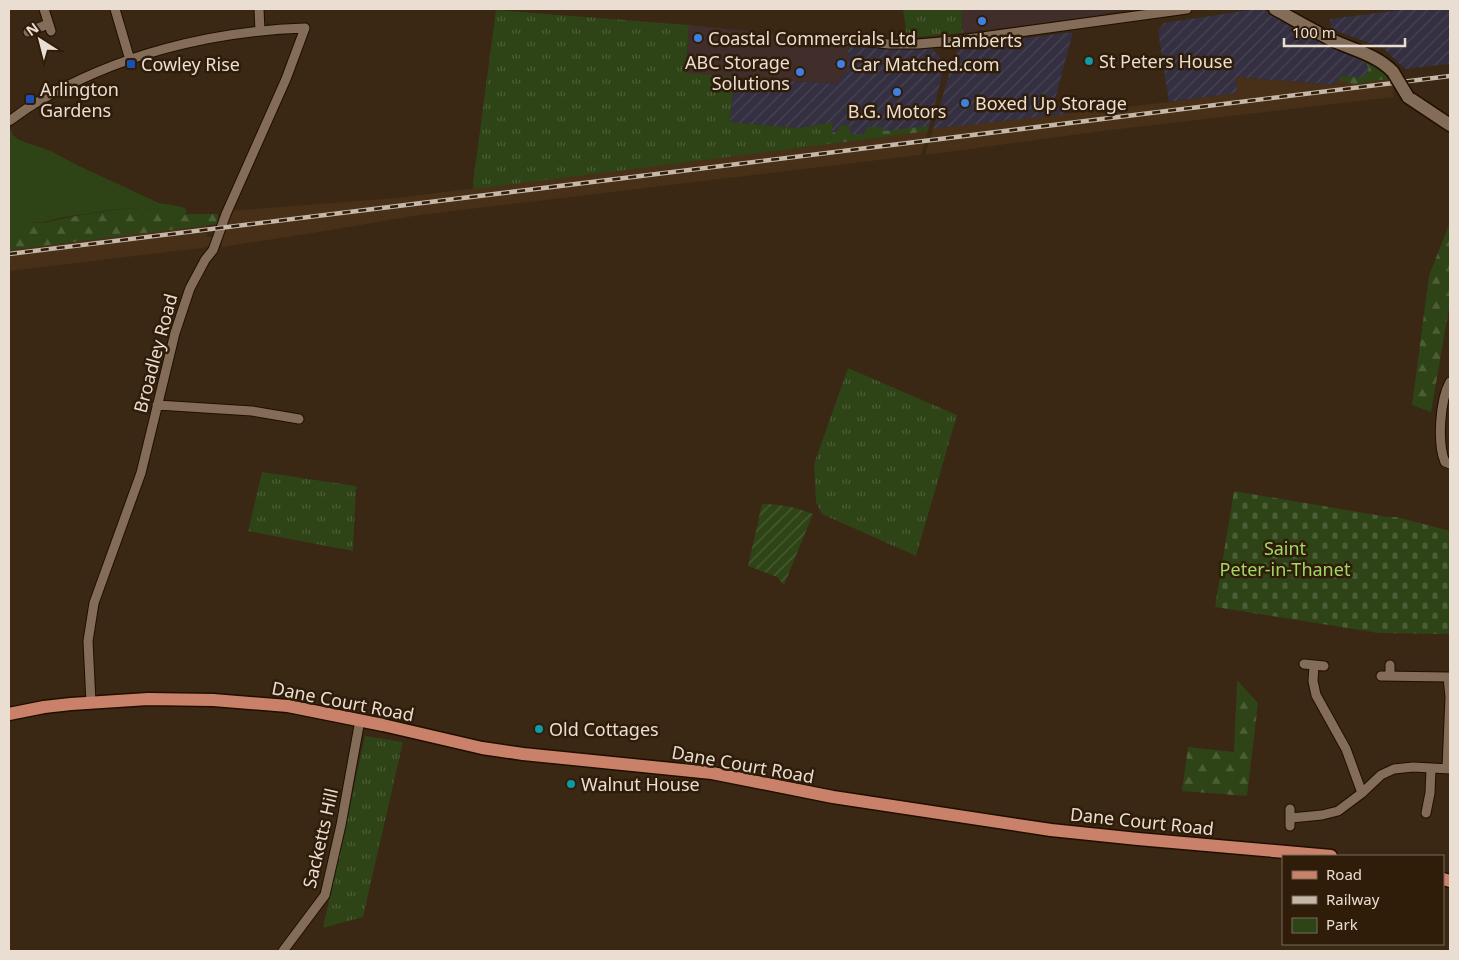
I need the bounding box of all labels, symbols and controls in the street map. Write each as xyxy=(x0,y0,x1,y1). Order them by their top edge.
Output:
north arrow xyxy=(15,15,65,65)
marker: Lamberts xyxy=(976,15,988,27)
scale bar xyxy=(1284,15,1405,47)
text: N xyxy=(22,18,42,40)
text: 100 m xyxy=(1292,22,1336,42)
place label: Coastal Commercials Ltd xyxy=(708,26,916,50)
place label: Lamberts xyxy=(942,28,1022,52)
marker: Coastal Commercials Ltd xyxy=(692,32,704,44)
place label: St Peters House xyxy=(1099,49,1233,73)
place label: ABC Storage Solutions xyxy=(685,50,790,95)
place label: Cowley Rise xyxy=(141,52,240,76)
place label: Car Matched.com xyxy=(851,52,1000,76)
marker: St Peters House xyxy=(1083,55,1095,67)
marker: Cowley Rise xyxy=(125,58,137,70)
marker: Car Matched.com xyxy=(835,58,847,70)
marker: ABC Storage Solutions xyxy=(794,66,806,78)
place label: Arlington Gardens xyxy=(40,77,119,122)
marker: B.G. Motors xyxy=(891,86,903,98)
place label: Boxed Up Storage xyxy=(975,91,1127,115)
marker: Arlington Gardens xyxy=(24,93,36,105)
marker: Boxed Up Storage xyxy=(959,97,971,109)
place label: B.G. Motors xyxy=(848,99,946,123)
street label: Broadley Road xyxy=(128,291,182,415)
park label: Saint Peter-in-Thanet xyxy=(1220,536,1351,581)
street label: Dane Court Road xyxy=(270,675,416,727)
place label: Old Cottages xyxy=(549,717,659,741)
marker: Old Cottages xyxy=(533,723,545,735)
street label: Dane Court Road xyxy=(670,740,816,788)
place label: Walnut House xyxy=(581,772,700,796)
marker: Walnut House xyxy=(565,778,577,790)
street label: Sacketts Hill xyxy=(297,786,343,890)
street label: Dane Court Road xyxy=(1069,802,1215,840)
legend xyxy=(1282,855,1444,945)
text: Road xyxy=(1326,864,1362,884)
text: Railway xyxy=(1326,889,1380,909)
text: Park xyxy=(1326,914,1358,934)

